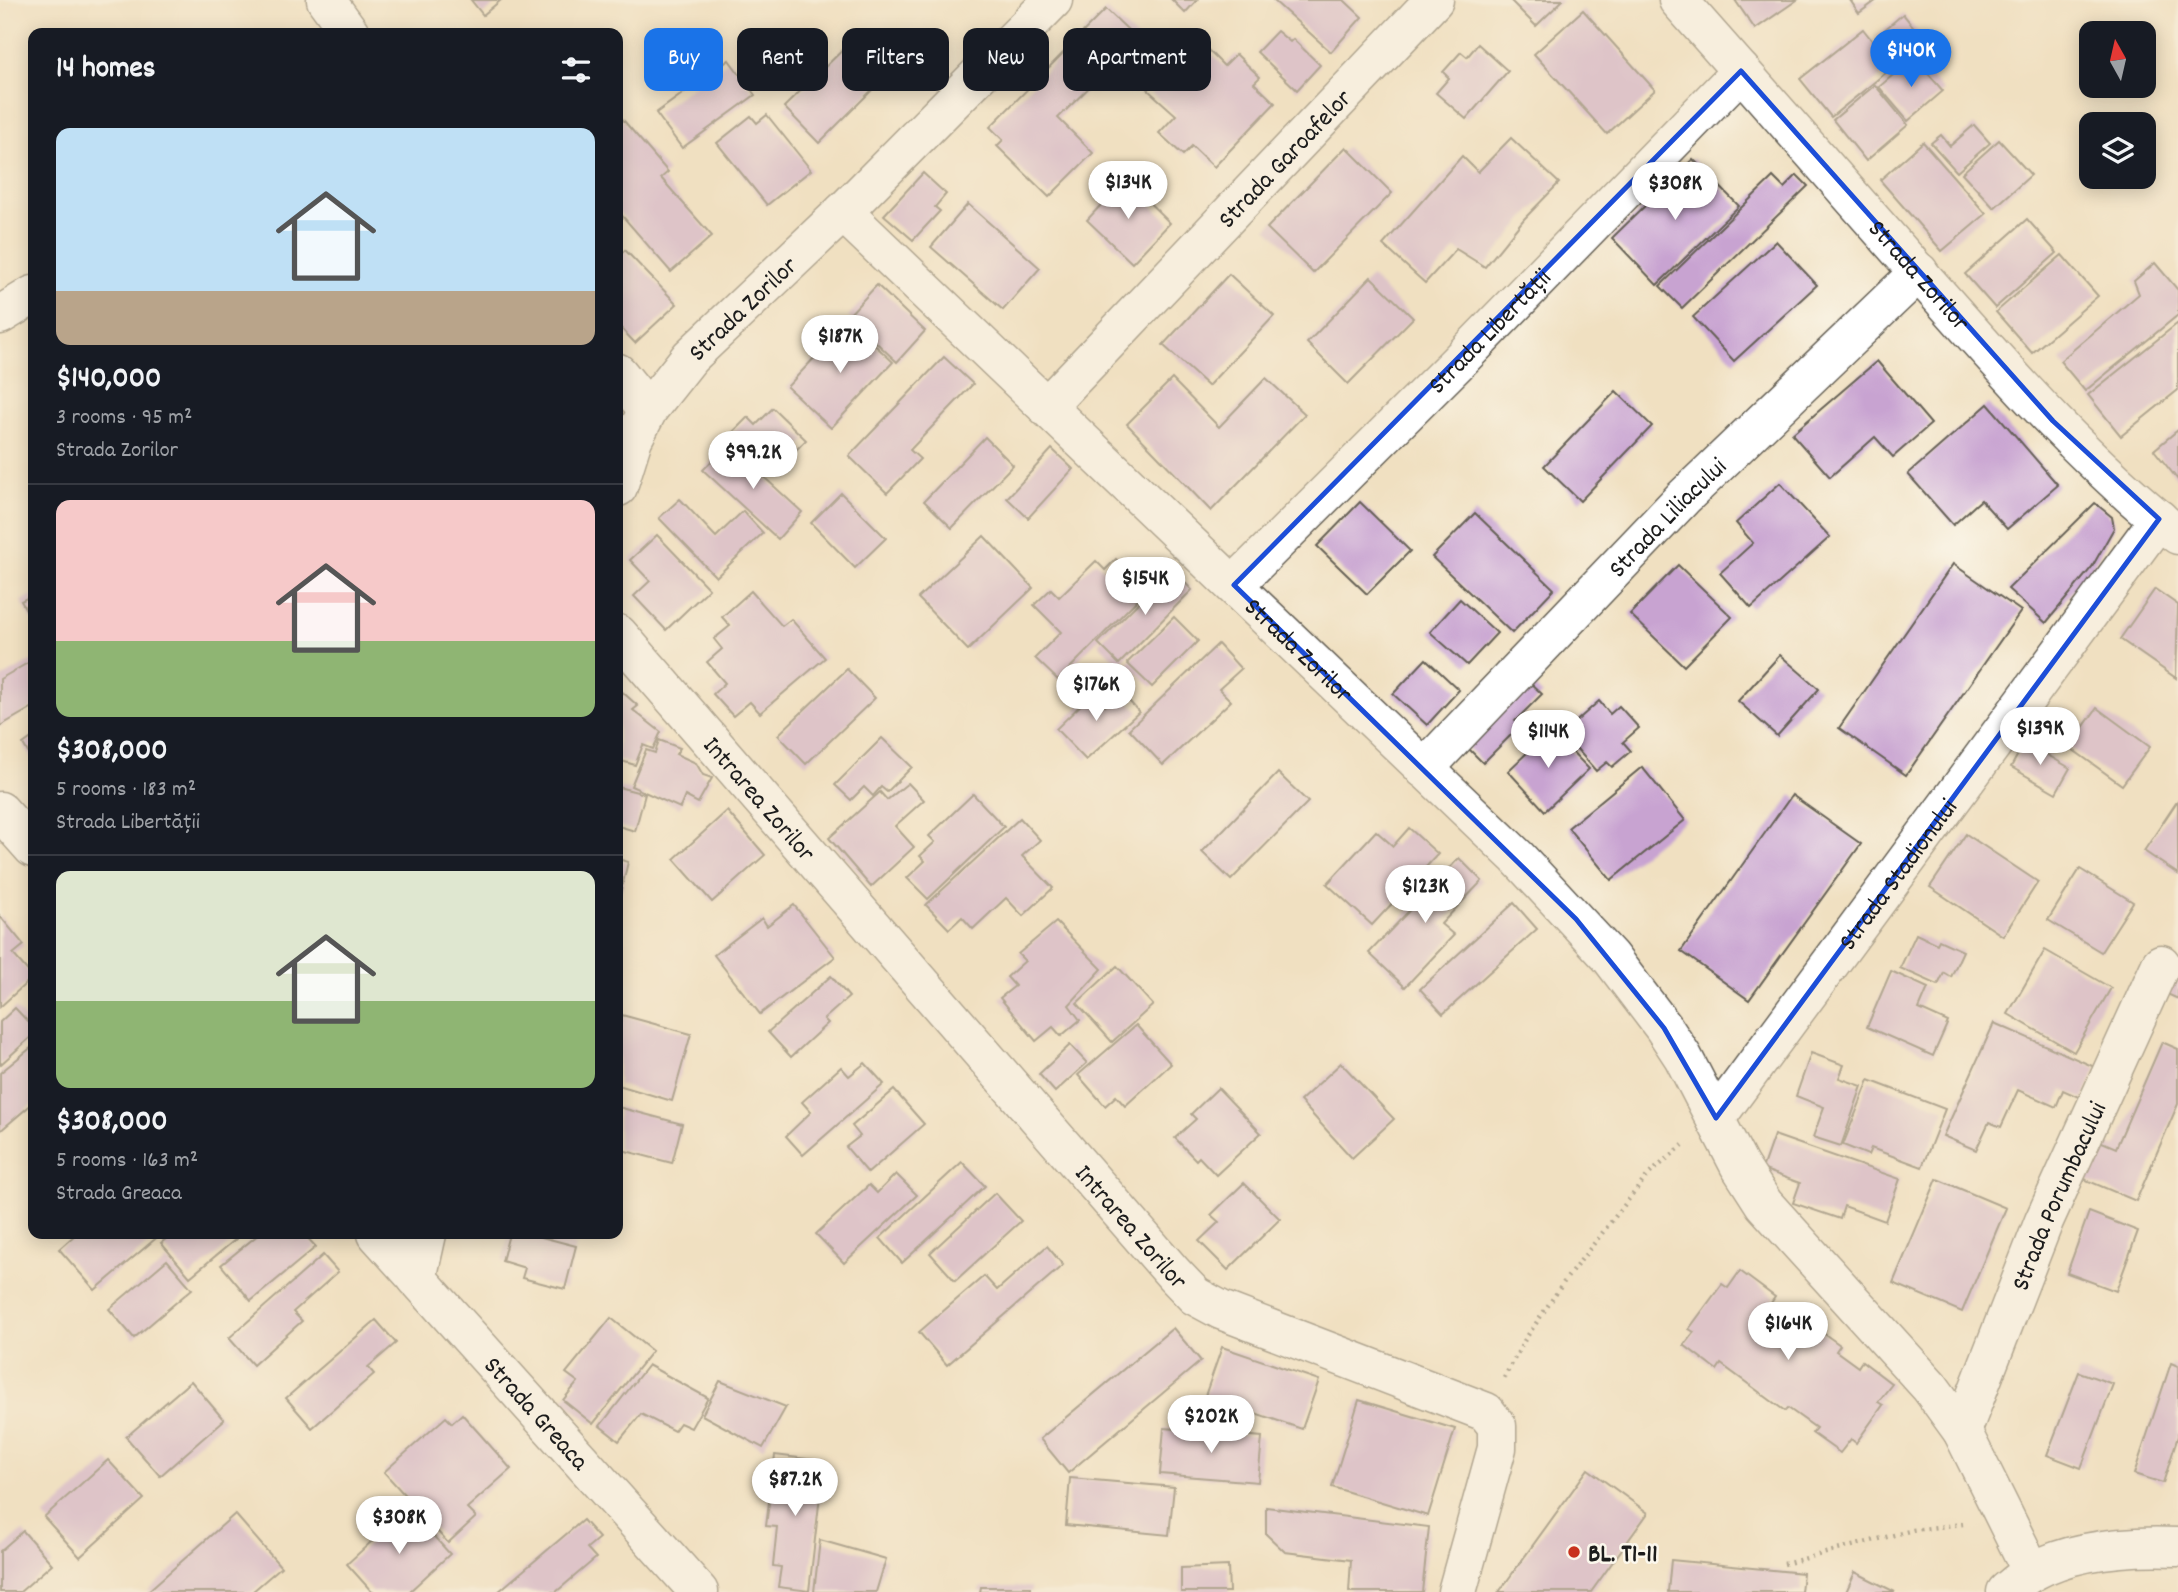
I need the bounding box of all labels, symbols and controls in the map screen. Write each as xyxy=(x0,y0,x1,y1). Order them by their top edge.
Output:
north arrow xyxy=(2079,21,2156,98)
map controls xyxy=(2079,21,2156,189)
chip: Buy xyxy=(644,28,723,91)
chip: Rent xyxy=(737,28,828,91)
chip: Filters xyxy=(842,28,949,91)
chip: New xyxy=(963,28,1049,91)
chip: Apartment xyxy=(1063,28,1211,91)
pin: $140K xyxy=(1862,29,1960,89)
text: $140K xyxy=(1886,35,1936,68)
text: 14 homes xyxy=(56,49,155,92)
icon: filters xyxy=(557,51,595,89)
street label: Strada Garoafelor xyxy=(1211,82,1362,238)
button: layers xyxy=(2079,112,2156,189)
pin: $134K xyxy=(1079,162,1177,221)
pin: $308K xyxy=(1626,162,1724,222)
text: $134K xyxy=(1104,167,1152,200)
text: $308K xyxy=(1648,168,1702,201)
icon: home xyxy=(263,173,389,299)
street label: Strada Zorilor xyxy=(1858,213,1977,341)
street label: Strada Zorilor xyxy=(681,249,807,371)
street label: Strada Libertății xyxy=(1421,262,1561,404)
pin: $187K xyxy=(791,316,889,375)
text: $187K xyxy=(817,321,863,354)
text: $140,000 xyxy=(56,359,161,402)
text: 3 rooms · 95 m² xyxy=(56,402,192,435)
pin: $99.2K xyxy=(696,432,810,491)
text: Strada Zorilor xyxy=(56,435,178,468)
text: $99.2K xyxy=(724,437,782,470)
street label: Strada Liliacului xyxy=(1601,450,1737,587)
icon: home xyxy=(263,545,389,671)
pin: $154K xyxy=(1096,558,1194,617)
text: $154K xyxy=(1121,563,1169,596)
street label: Strada Zorilor xyxy=(1234,590,1360,713)
pin: $176K xyxy=(1047,664,1145,723)
text: $176K xyxy=(1072,669,1120,702)
pin: $139K xyxy=(1991,708,2089,767)
pin: $114K xyxy=(1499,710,1597,770)
text: $139K xyxy=(2016,713,2064,746)
text: $114K xyxy=(1527,716,1569,749)
street label: Intrarea Zorilor xyxy=(693,729,823,871)
text: $308,000 xyxy=(56,731,168,774)
text: 5 rooms · 183 m² xyxy=(56,774,196,807)
street label: Strada Stadionului xyxy=(1831,792,1968,959)
text: Strada Libertății xyxy=(56,807,200,840)
pin: $123K xyxy=(1376,866,1474,925)
text: $123K xyxy=(1401,871,1449,904)
icon: home xyxy=(263,916,389,1042)
street label: Strada Porumbacului xyxy=(2004,1096,2118,1297)
text: $308,000 xyxy=(56,1102,168,1145)
text: 5 rooms · 163 m² xyxy=(56,1145,198,1178)
street label: Intrarea Zorilor xyxy=(1064,1157,1195,1300)
text: Strada Greaca xyxy=(56,1178,182,1211)
pin: $164K xyxy=(1739,1302,1837,1362)
text: $164K xyxy=(1764,1308,1812,1341)
street label: Strada Greaca xyxy=(474,1349,597,1481)
pin: $202K xyxy=(1162,1396,1260,1455)
text: $202K xyxy=(1184,1401,1238,1434)
pin: $87.2K xyxy=(738,1458,852,1518)
text: $87.2K xyxy=(768,1464,822,1497)
pin: $308K xyxy=(350,1496,448,1556)
text: $308K xyxy=(372,1502,426,1535)
place label: BL. T1-11 xyxy=(1588,1537,1658,1574)
marker: BL. T1-11 xyxy=(1566,1544,1582,1560)

